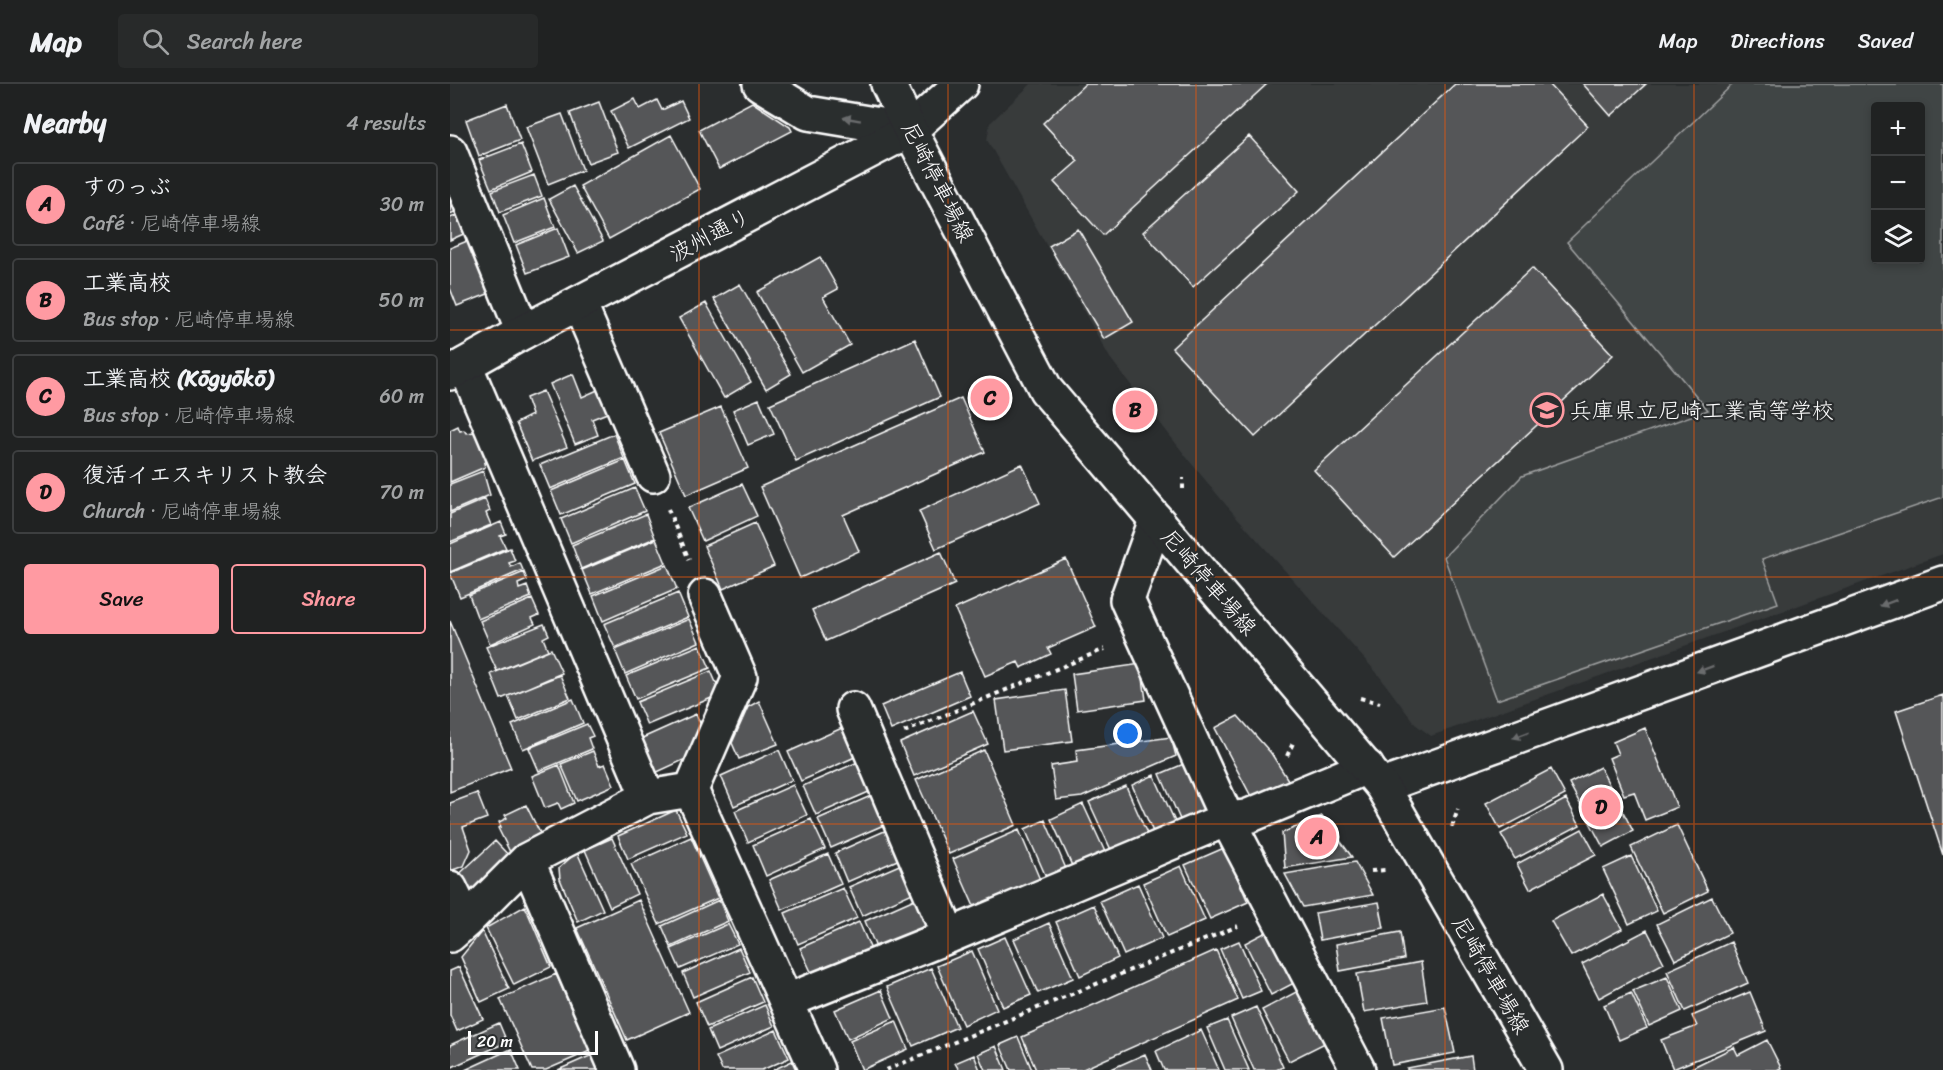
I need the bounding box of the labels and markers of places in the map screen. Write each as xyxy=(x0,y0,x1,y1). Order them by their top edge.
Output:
pin: C xyxy=(970,376,1010,420)
pin: B xyxy=(1116,388,1154,432)
place label: 兵庫県立尼崎工業高等学校 xyxy=(1570,391,1834,430)
school or university icon: 兵庫県立尼崎工業高等学校 xyxy=(1529,392,1565,428)
pin: D xyxy=(1582,784,1620,830)
pin: A xyxy=(1298,814,1336,860)

